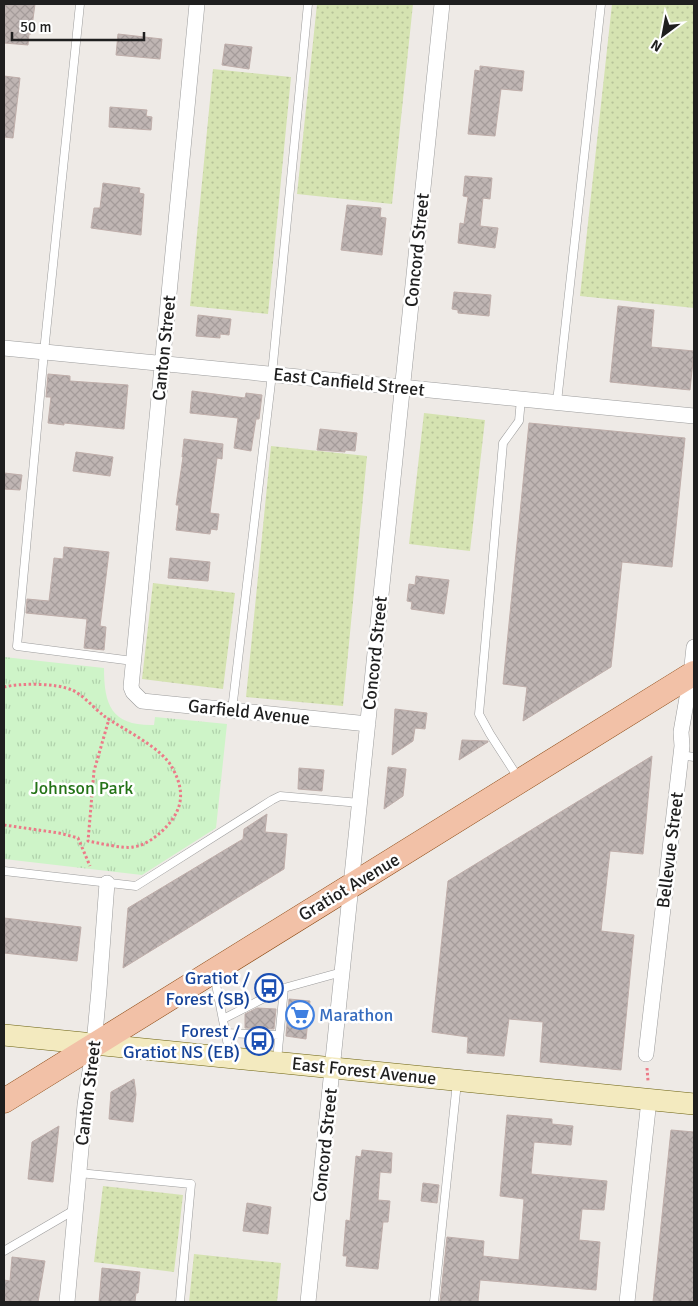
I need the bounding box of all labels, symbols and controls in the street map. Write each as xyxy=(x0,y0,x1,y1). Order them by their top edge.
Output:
scale bar xyxy=(12,10,145,42)
north arrow xyxy=(638,10,688,60)
text: 50 m xyxy=(20,18,51,36)
text: N xyxy=(648,36,665,55)
street label: Concord Street xyxy=(400,192,434,308)
street label: Canton Street xyxy=(148,294,180,402)
street label: East Canfield Street xyxy=(272,363,426,401)
street label: Concord Street xyxy=(358,595,392,711)
street label: Garfield Avenue xyxy=(187,695,311,729)
park label: Johnson Park xyxy=(31,777,133,799)
street label: Bellevue Street xyxy=(652,791,688,909)
street label: Gratiot Avenue xyxy=(294,848,404,926)
place label: Gratiot / Forest (SB) xyxy=(166,967,250,1010)
bus stop icon: Gratiot / Forest (SB) xyxy=(254,973,284,1003)
supermarket icon: Marathon xyxy=(285,1000,315,1030)
place label: Marathon xyxy=(319,1004,393,1026)
place label: Forest / Gratiot NS (EB) xyxy=(123,1020,240,1063)
bus stop icon: Forest / Gratiot NS (EB) xyxy=(244,1026,274,1056)
street label: Canton Street xyxy=(71,1039,105,1147)
street label: East Forest Avenue xyxy=(291,1052,437,1090)
street label: Concord Street xyxy=(308,1087,342,1203)

